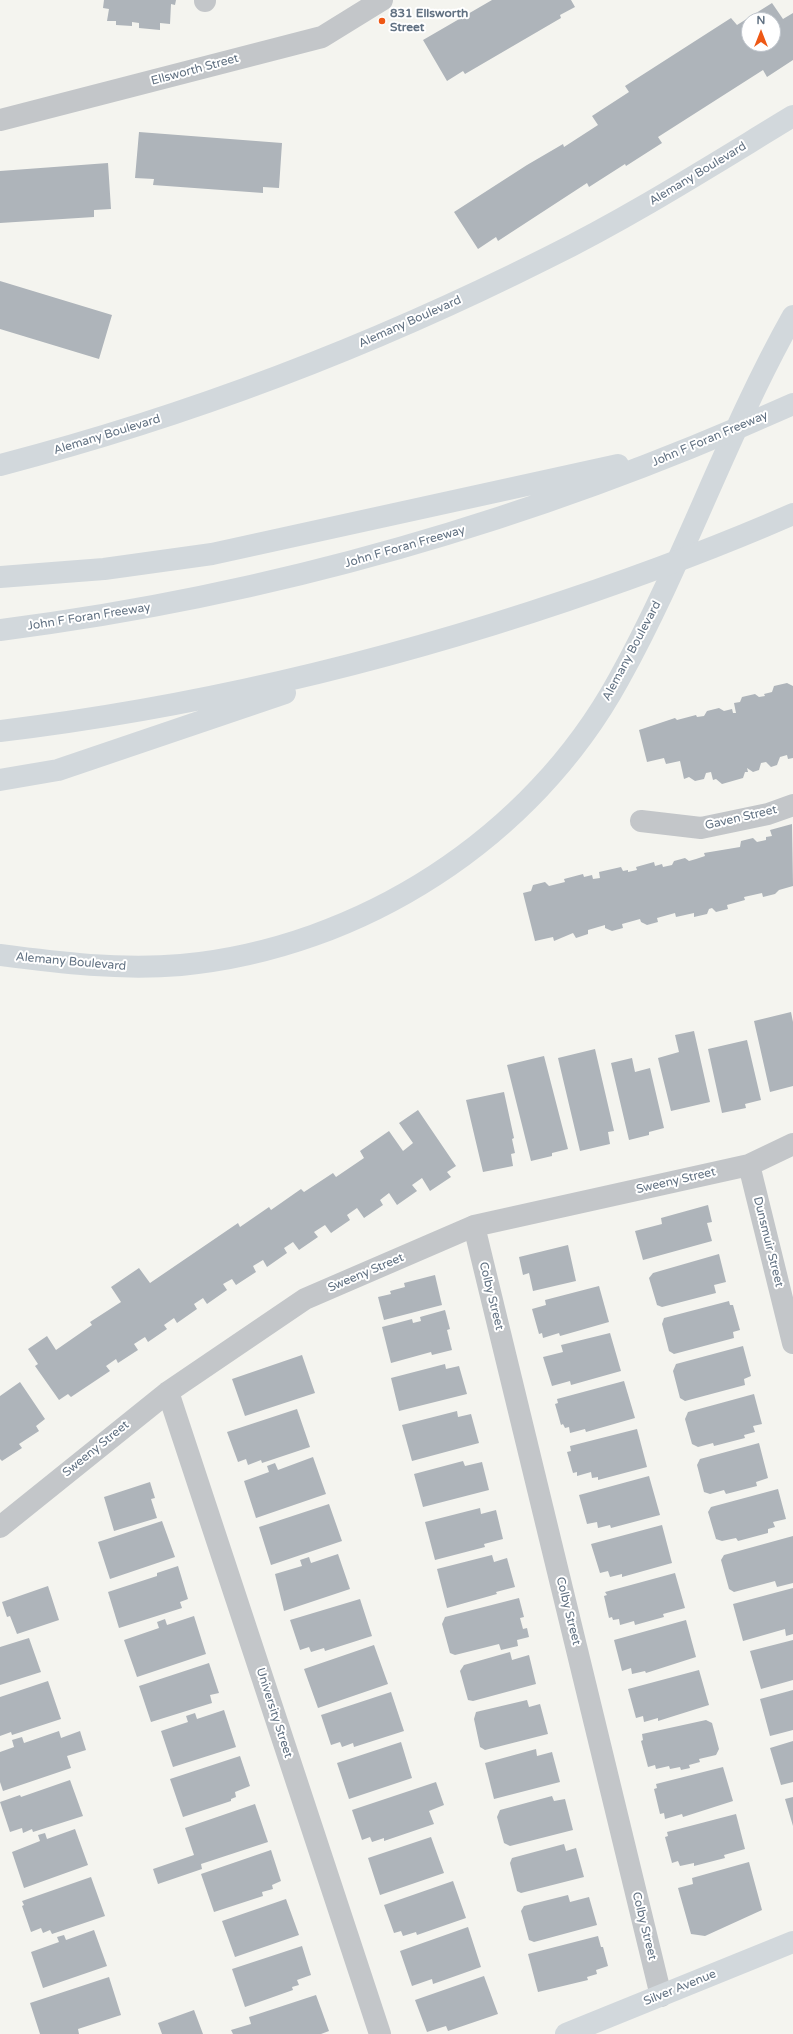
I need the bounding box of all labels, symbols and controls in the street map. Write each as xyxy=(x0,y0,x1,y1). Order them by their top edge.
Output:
place label: 831 Ellsworth Street xyxy=(390,7,468,35)
north arrow xyxy=(741,12,781,52)
text: N xyxy=(757,14,765,27)
marker: 831 Ellsworth Street xyxy=(377,16,387,26)
street label: Ellsworth Street xyxy=(150,51,240,89)
street label: Alemany Boulevard xyxy=(647,139,749,209)
street label: Alemany Boulevard xyxy=(356,293,464,351)
street label: John F Foran Freeway xyxy=(650,408,770,470)
street label: Alemany Boulevard xyxy=(52,412,162,458)
street label: John F Foran Freeway xyxy=(343,523,467,571)
street label: Alemany Boulevard xyxy=(600,599,664,703)
street label: John F Foran Freeway xyxy=(26,600,152,634)
street label: Gaven Street xyxy=(704,803,778,833)
street label: Alemany Boulevard xyxy=(15,950,127,974)
street label: Sweeny Street xyxy=(635,1165,717,1197)
street label: Dunsmuir Street xyxy=(750,1195,786,1289)
street label: Sweeny Street xyxy=(326,1251,406,1295)
street label: Colby Street xyxy=(476,1260,506,1332)
street label: Sweeny Street xyxy=(60,1418,132,1480)
street label: Colby Street xyxy=(553,1575,583,1647)
street label: University Street xyxy=(253,1666,295,1760)
street label: Colby Street xyxy=(629,1890,659,1962)
street label: Silver Avenue xyxy=(642,1967,718,2009)

